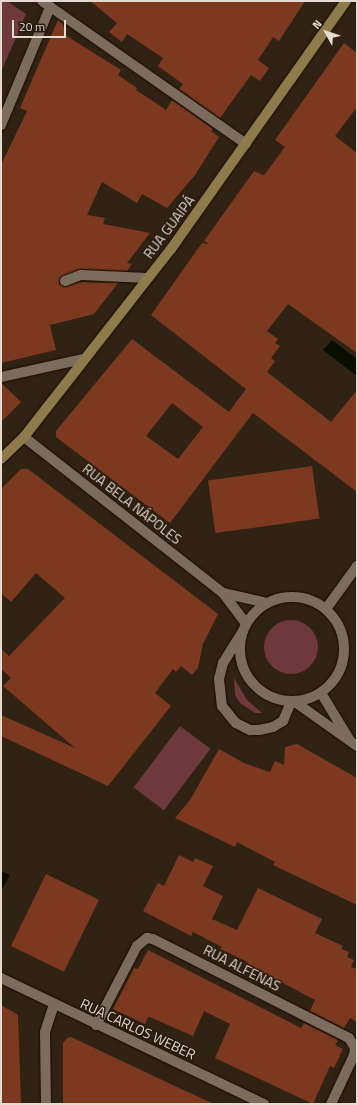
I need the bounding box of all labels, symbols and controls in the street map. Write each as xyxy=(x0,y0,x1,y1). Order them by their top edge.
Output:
scale bar xyxy=(14,12,68,38)
north arrow xyxy=(306,12,346,52)
text: N xyxy=(308,16,325,32)
text: 20 m xyxy=(19,17,45,36)
street label: RUA GUAIPÁ xyxy=(140,192,198,262)
street label: RUA BELA NÁPOLES xyxy=(79,460,185,548)
street label: RUA ALFENAS xyxy=(201,941,283,995)
street label: RUA CARLOS WEBER xyxy=(78,995,198,1063)

